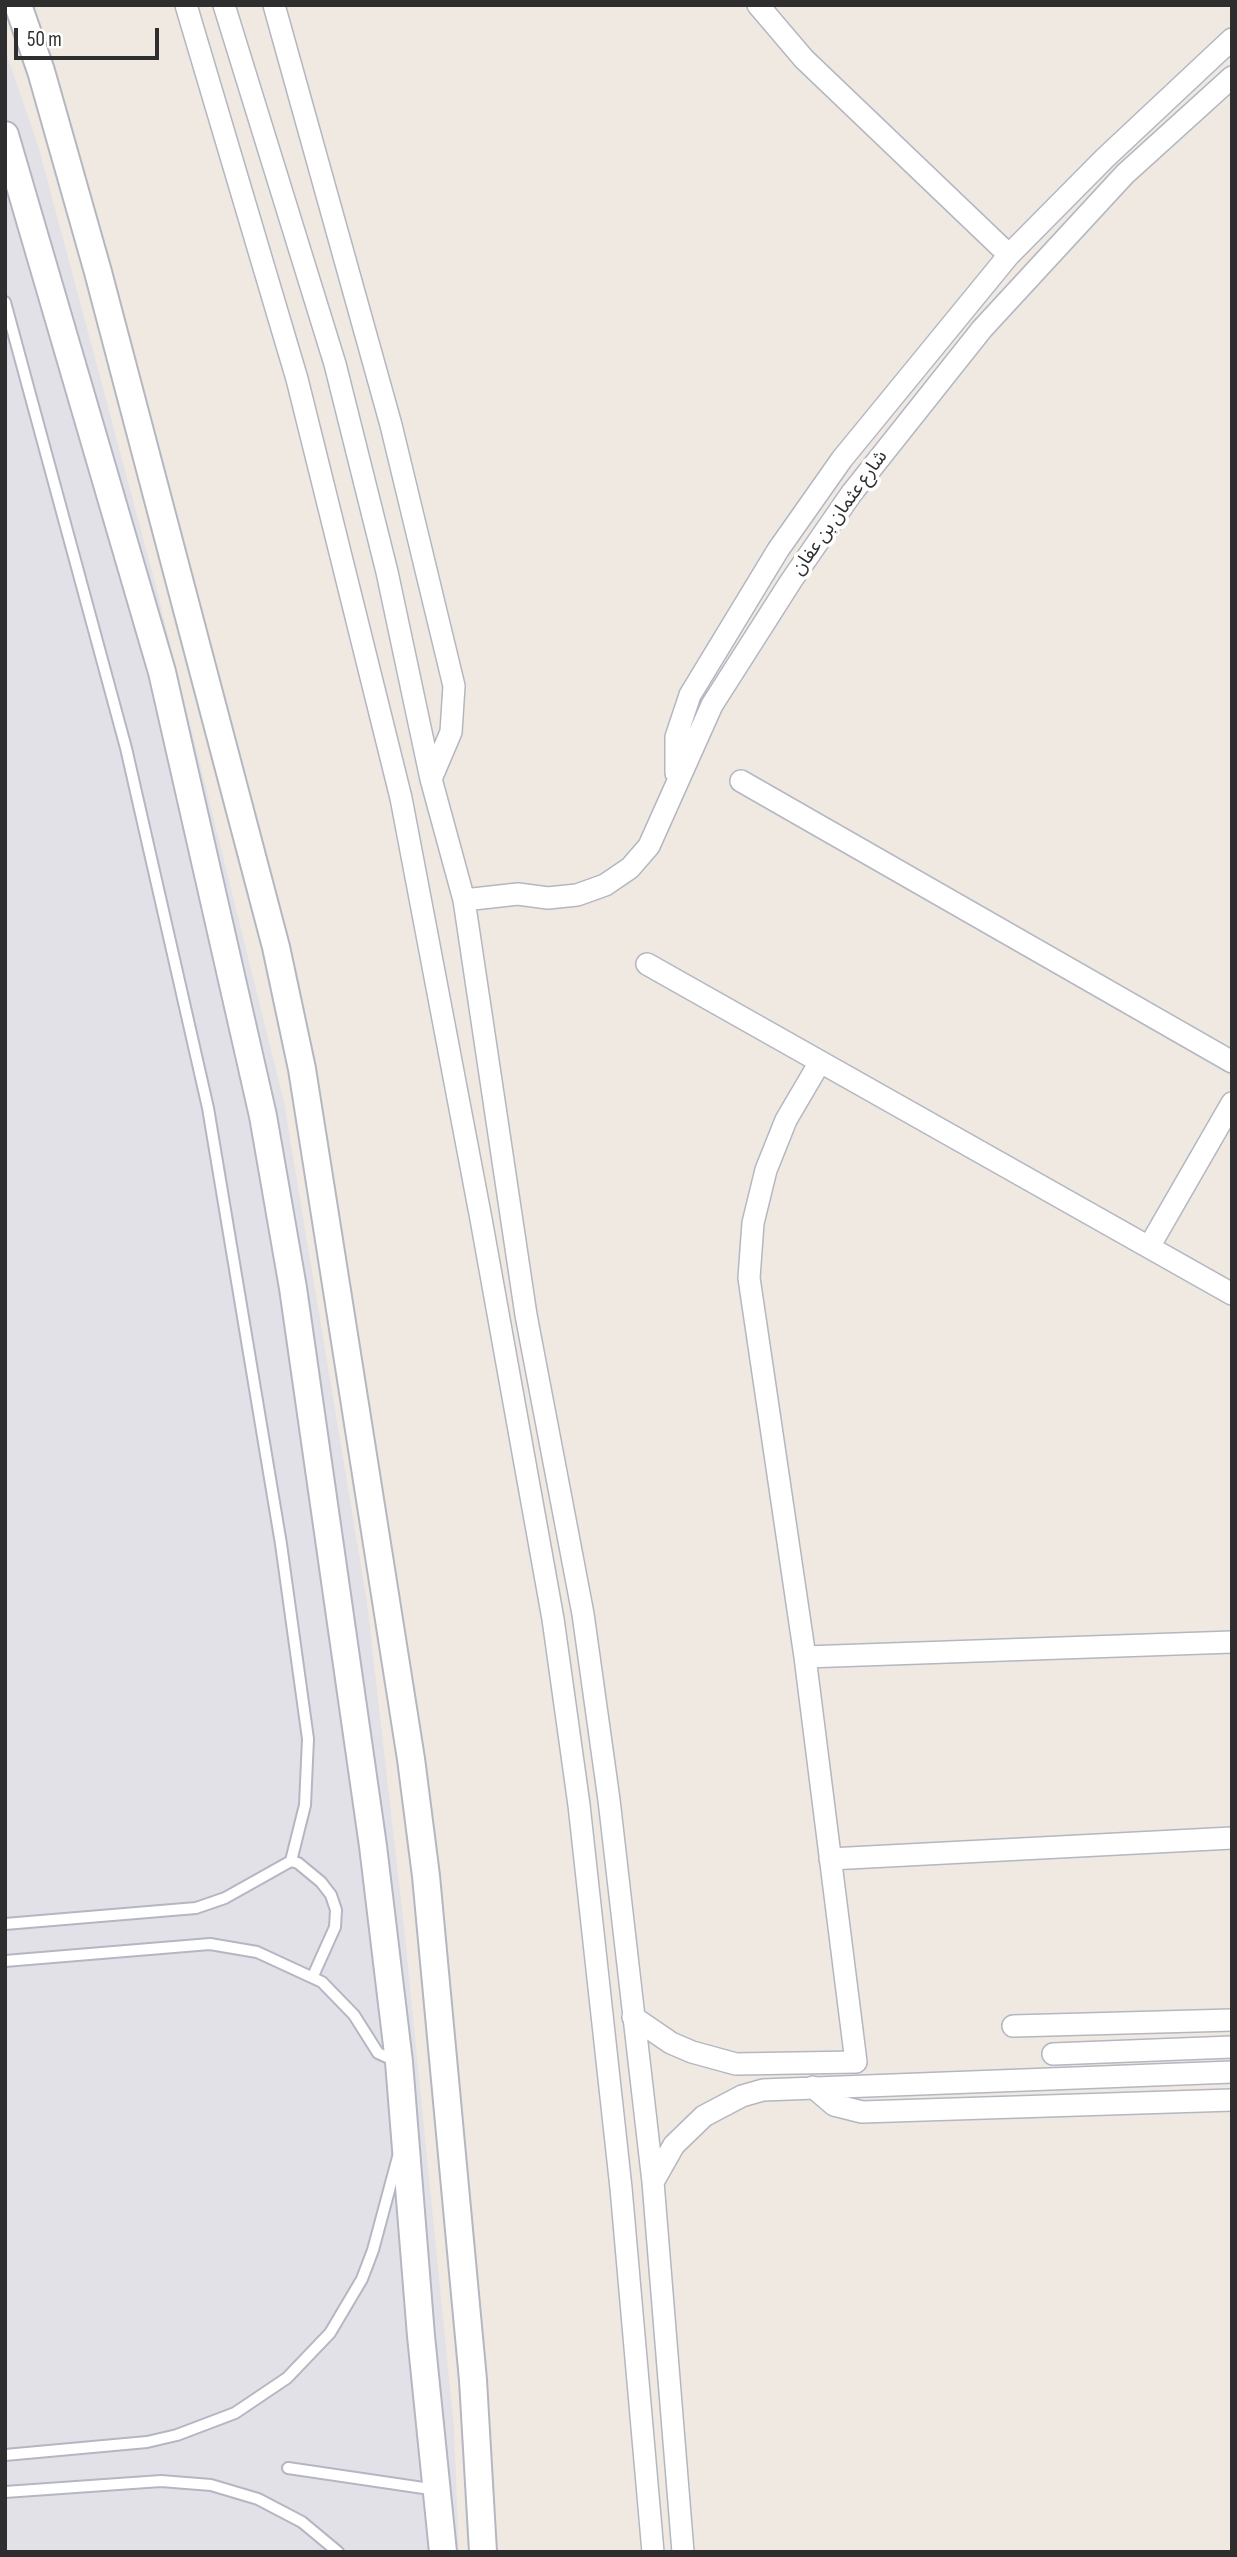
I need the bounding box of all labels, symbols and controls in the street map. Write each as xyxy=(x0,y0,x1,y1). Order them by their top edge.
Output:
scale bar xyxy=(18,14,163,58)
text: 50 m xyxy=(27,27,62,52)
street label: شارع عثمان بن عفان xyxy=(787,446,893,580)

